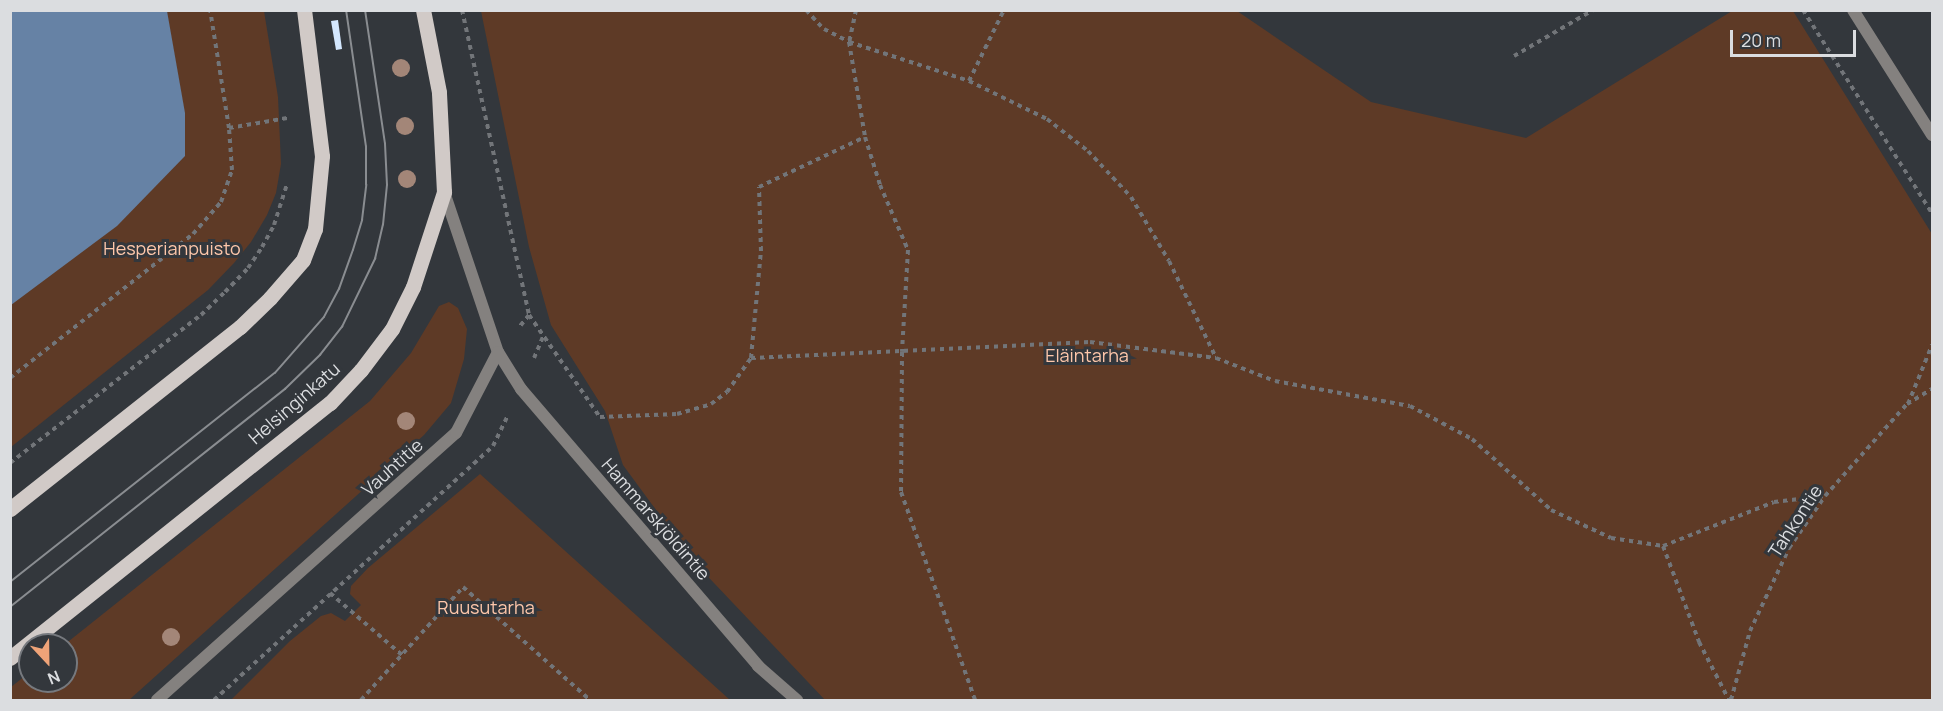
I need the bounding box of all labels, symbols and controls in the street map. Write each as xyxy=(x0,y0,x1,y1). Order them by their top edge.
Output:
scale bar xyxy=(1733,18,1859,56)
text: 20 m xyxy=(1741,28,1781,52)
park label: Hesperianpuisto xyxy=(103,237,241,259)
park label: Eläintarha xyxy=(1045,344,1129,366)
street label: Helsinginkatu xyxy=(244,358,344,448)
street label: Vauhtitie xyxy=(357,434,427,500)
street label: Hammarskjöldintie xyxy=(597,454,715,584)
street label: Tahkontie xyxy=(1764,481,1826,561)
park label: Ruusutarha xyxy=(437,596,535,618)
north arrow xyxy=(18,633,78,693)
text: N xyxy=(45,665,63,690)

